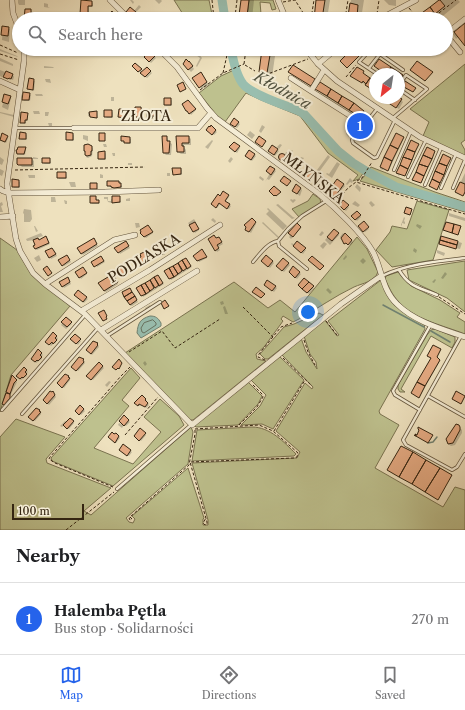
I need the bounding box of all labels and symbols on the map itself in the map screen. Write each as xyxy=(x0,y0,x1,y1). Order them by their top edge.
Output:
water label: Kłodnica xyxy=(250,66,315,113)
north arrow xyxy=(369,68,405,104)
street label: ZŁOTA xyxy=(121,107,172,125)
pin: 1 xyxy=(347,111,373,141)
street label: MŁYŃSKA xyxy=(280,148,350,208)
street label: PODLASKA xyxy=(105,229,184,287)
your location xyxy=(298,302,318,322)
scale bar xyxy=(12,502,84,521)

